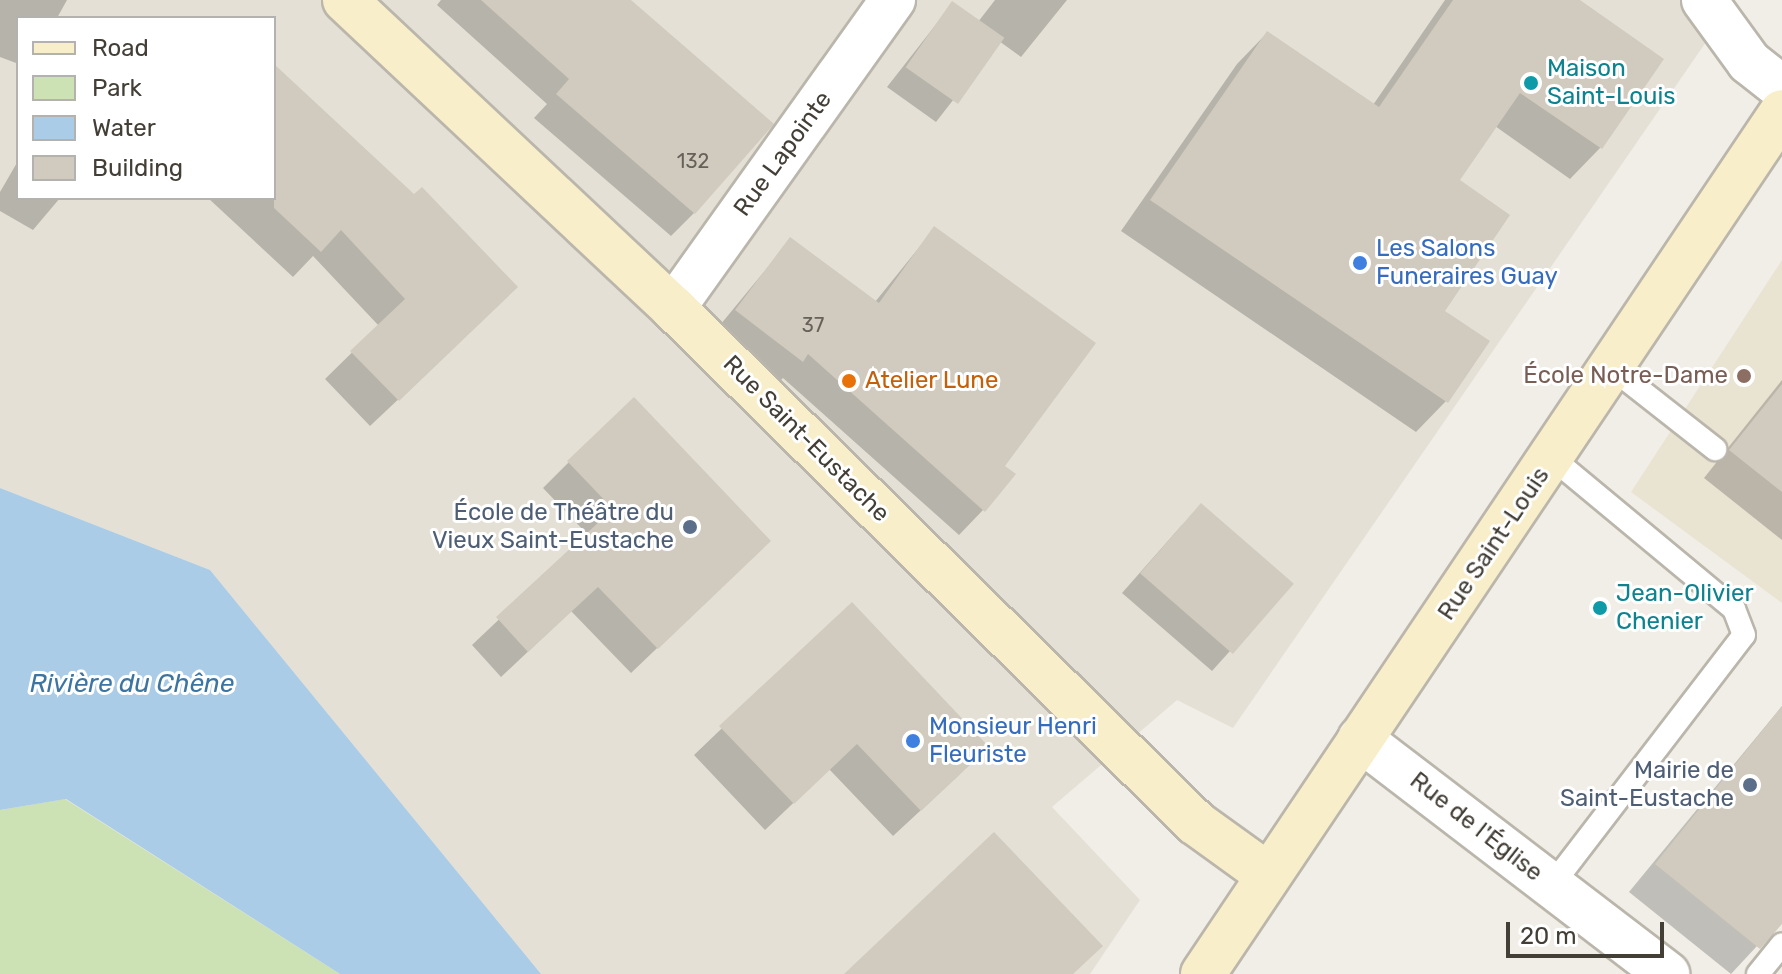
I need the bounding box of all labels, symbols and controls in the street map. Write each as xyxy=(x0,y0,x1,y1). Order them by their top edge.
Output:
legend xyxy=(16,16,276,200)
text: Road xyxy=(92,34,149,62)
place label: Maison Saint-Louis xyxy=(1547,55,1675,111)
text: Park xyxy=(92,74,142,102)
marker: Maison Saint-Louis xyxy=(1522,74,1540,92)
street label: Rue Lapointe xyxy=(728,86,838,222)
text: Water xyxy=(92,114,156,142)
house number: 132 xyxy=(677,149,709,173)
text: Building xyxy=(92,154,183,182)
place label: Les Salons Funeraires Guay xyxy=(1376,235,1558,291)
marker: Les Salons Funeraires Guay xyxy=(1351,254,1369,272)
house number: 37 xyxy=(802,313,824,337)
street label: Rue Saint-Eustache xyxy=(717,350,895,528)
place label: École Notre-Dame xyxy=(1523,362,1728,390)
place label: Atelier Lune xyxy=(865,367,999,395)
marker: École Notre-Dame xyxy=(1735,367,1753,385)
marker: Atelier Lune xyxy=(840,372,858,390)
street label: Rue Saint-Louis xyxy=(1432,462,1556,626)
place label: École de Théâtre du Vieux Saint-Eustache xyxy=(432,499,674,555)
marker: École de Théâtre du Vieux Saint-Eustache xyxy=(681,518,699,536)
place label: Jean-Olivier Chenier xyxy=(1616,580,1754,636)
marker: Jean-Olivier Chenier xyxy=(1591,599,1609,617)
water label: Rivière du Chêne xyxy=(30,668,234,700)
place label: Monsieur Henri Fleuriste xyxy=(929,713,1097,769)
marker: Monsieur Henri Fleuriste xyxy=(904,732,922,750)
place label: Mairie de Saint-Eustache xyxy=(1560,757,1734,813)
street label: Rue de l'Église xyxy=(1404,766,1548,888)
marker: Mairie de Saint-Eustache xyxy=(1741,776,1759,794)
scale bar xyxy=(1510,906,1668,956)
text: 20 m xyxy=(1520,922,1577,950)

